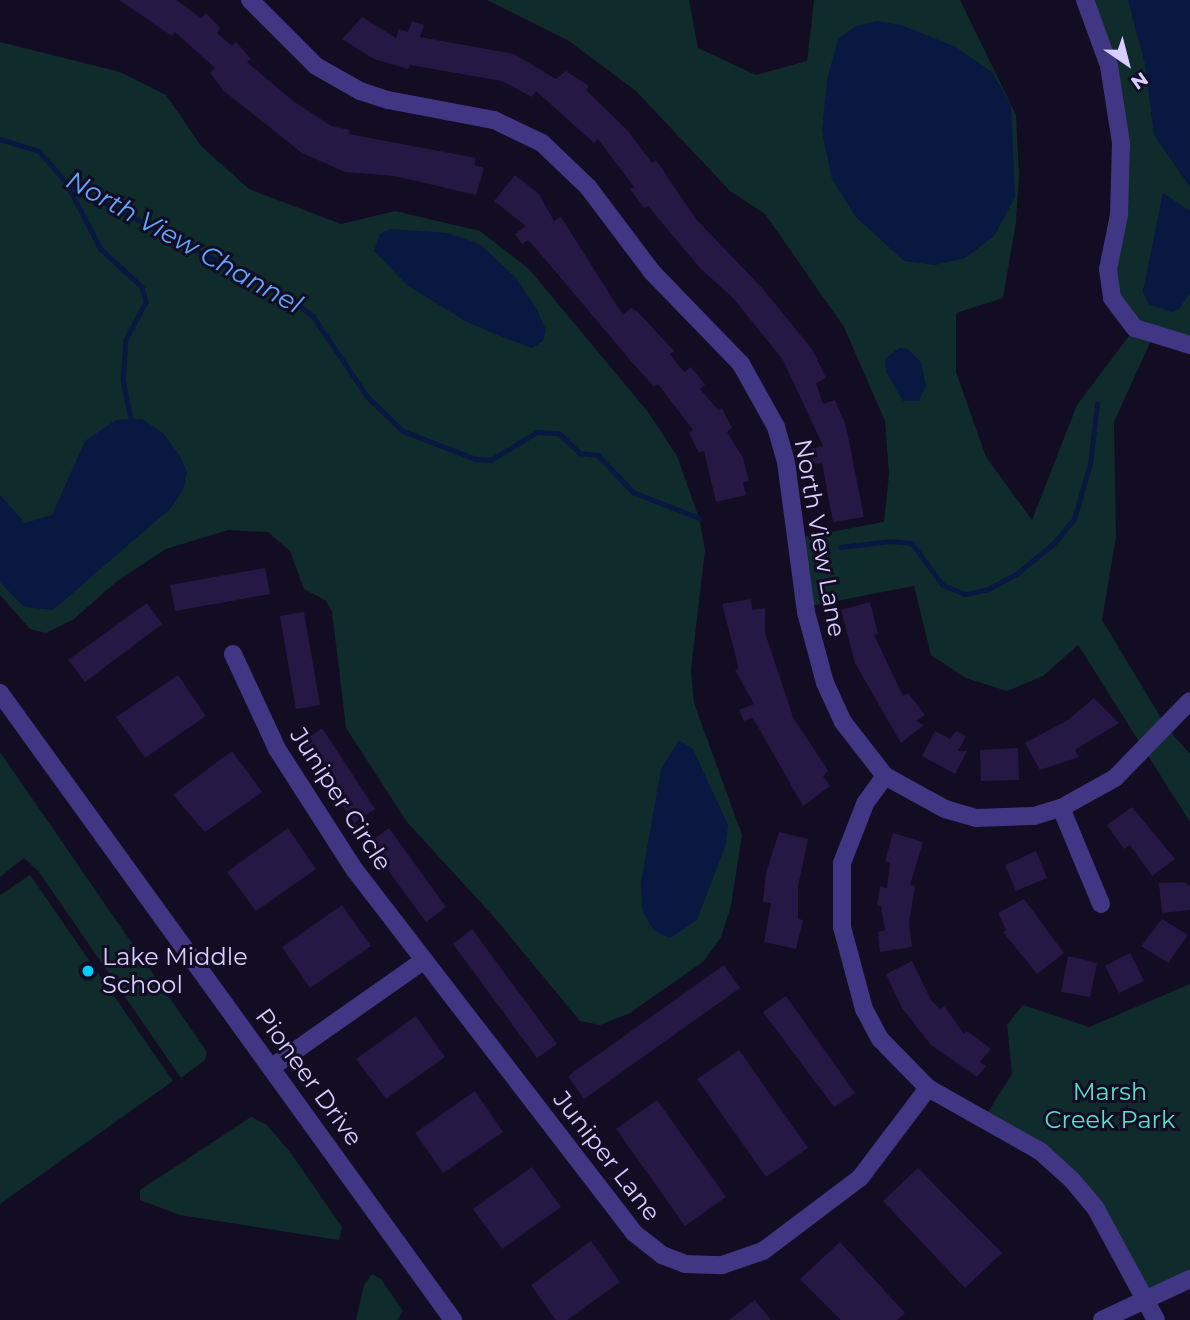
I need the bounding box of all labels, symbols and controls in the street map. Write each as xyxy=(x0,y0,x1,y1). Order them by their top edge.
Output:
north arrow xyxy=(1092,28,1162,98)
text: N xyxy=(1126,67,1152,94)
water label: North View Channel xyxy=(61,165,307,321)
street label: North View Lane xyxy=(788,437,852,639)
street label: Juniper Circle xyxy=(284,722,398,876)
place label: Lake Middle School xyxy=(102,943,248,999)
marker: Lake Middle School xyxy=(80,963,96,979)
street label: Pioneer Drive xyxy=(250,1003,368,1151)
park label: Marsh Creek Park xyxy=(1045,1078,1175,1134)
street label: Juniper Lane xyxy=(547,1085,667,1227)

